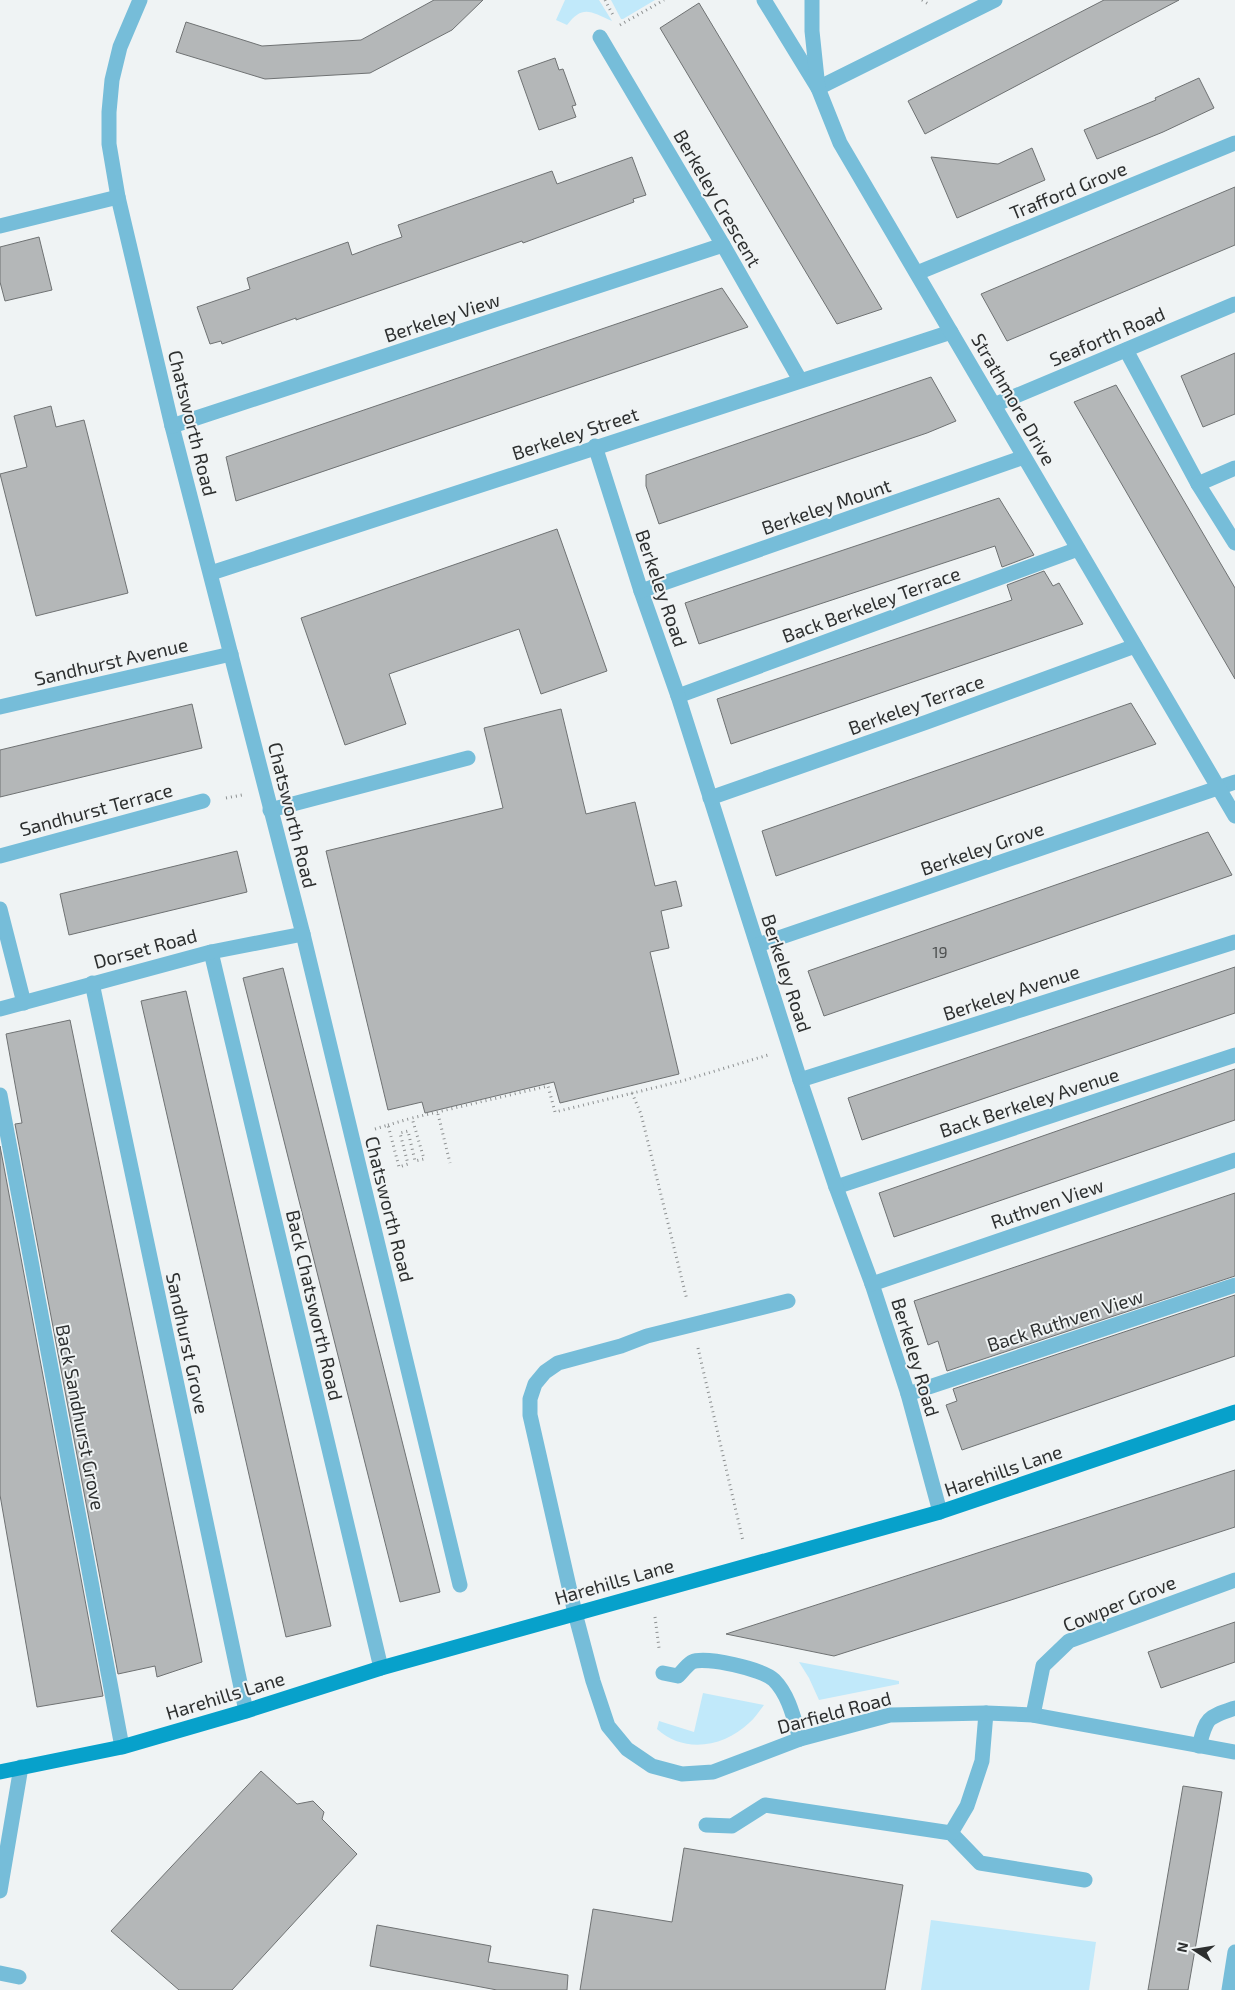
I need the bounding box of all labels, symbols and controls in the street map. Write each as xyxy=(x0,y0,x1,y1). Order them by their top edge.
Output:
street label: Berkeley Crescent xyxy=(669,125,767,271)
street label: Trafford Grove xyxy=(1006,156,1130,224)
street label: Berkeley View xyxy=(381,287,503,347)
street label: Seaforth Road xyxy=(1046,301,1168,371)
street label: Strathmore Drive xyxy=(967,329,1061,469)
street label: Chatsworth Road xyxy=(164,348,222,498)
street label: Berkeley Street xyxy=(509,402,641,464)
street label: Berkeley Mount xyxy=(758,473,894,539)
street label: Berkeley Road xyxy=(631,526,693,650)
street label: Back Berkeley Terrace xyxy=(779,561,963,647)
street label: Sandhurst Avenue xyxy=(32,632,190,690)
street label: Berkeley Terrace xyxy=(845,669,987,739)
street label: Chatsworth Road xyxy=(264,740,322,890)
street label: Sandhurst Terrace xyxy=(17,778,175,840)
street label: Berkeley Grove xyxy=(917,816,1047,880)
street label: Berkeley Road xyxy=(757,911,817,1035)
street label: Dorset Road xyxy=(91,923,199,973)
house number: 19 xyxy=(932,942,948,961)
street label: Berkeley Avenue xyxy=(940,959,1082,1025)
street label: Back Berkeley Avenue xyxy=(936,1062,1122,1142)
street label: Chatsworth Road xyxy=(361,1134,419,1284)
street label: Ruthven View xyxy=(987,1173,1107,1233)
street label: Back Chatsworth Road xyxy=(282,1208,348,1402)
street label: Sandhurst Grove xyxy=(162,1270,214,1416)
street label: Back Ruthven View xyxy=(984,1284,1146,1356)
street label: Berkeley Road xyxy=(887,1295,945,1419)
street label: Back Sandhurst Grove xyxy=(52,1322,110,1512)
street label: Harehills Lane xyxy=(941,1439,1065,1501)
street label: Harehills Lane xyxy=(552,1553,676,1609)
street label: Cowper Grove xyxy=(1059,1570,1179,1636)
street label: Harehills Lane xyxy=(163,1666,287,1724)
street label: Darfield Road xyxy=(775,1686,893,1738)
north arrow xyxy=(1170,1925,1220,1975)
text: N xyxy=(1172,1940,1191,1954)

